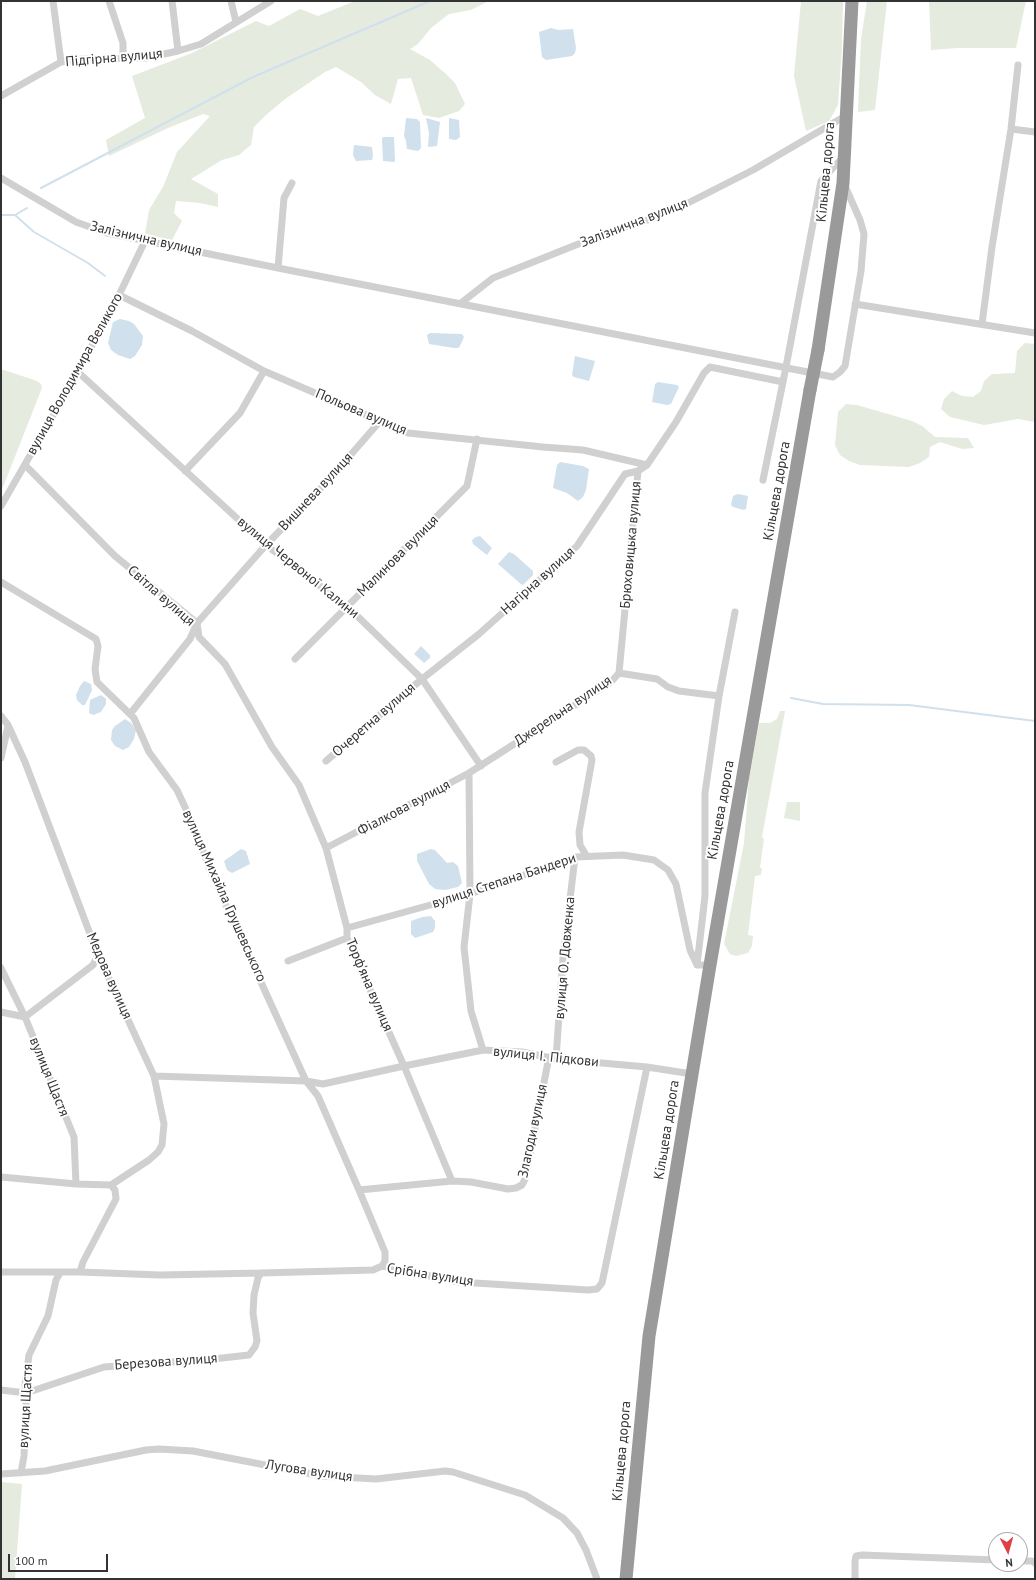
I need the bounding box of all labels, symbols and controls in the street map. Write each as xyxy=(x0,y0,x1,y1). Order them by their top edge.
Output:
street label: Підгірна вулиця xyxy=(65,45,163,71)
street label: Кільцева дорога xyxy=(813,121,839,223)
street label: Залізнична вулиця xyxy=(578,195,690,251)
street label: Залізнична вулиця xyxy=(89,218,203,260)
street label: вулиця Володимира Великого xyxy=(23,290,127,458)
street label: Польова вулиця xyxy=(313,385,409,439)
street label: Кільцева дорога xyxy=(760,440,794,542)
street label: Вишнева вулиця xyxy=(275,449,357,535)
street label: Брюховицька вулиця xyxy=(617,481,645,609)
street label: Малинова вулиця xyxy=(354,512,442,600)
street label: вулиця Червоної Калини xyxy=(234,514,362,622)
street label: Нагірна вулиця xyxy=(498,544,578,618)
street label: Світла вулиця xyxy=(124,562,198,630)
street label: Джерельна вулиця xyxy=(511,672,615,750)
street label: Очеретна вулиця xyxy=(329,679,419,761)
street label: Кільцева дорога xyxy=(704,759,738,861)
street label: Фіалкова вулиця xyxy=(355,776,453,840)
street label: вулиця Михайла Грушевського xyxy=(178,807,270,985)
street label: вулиця Степана Бандери xyxy=(430,850,578,912)
street label: вулиця О. Довженка xyxy=(551,896,579,1020)
street label: Медова вулиця xyxy=(82,930,136,1022)
street label: Торф'яна вулиця xyxy=(342,936,396,1034)
street label: вулиця Щастя xyxy=(25,1035,73,1119)
street label: вулиця І. Підкови xyxy=(492,1043,600,1071)
street label: Кільцева дорога xyxy=(651,1079,683,1181)
street label: Злагоди вулиця xyxy=(515,1083,551,1179)
street label: Срібна вулиця xyxy=(386,1260,474,1290)
street label: Березова вулиця xyxy=(114,1350,218,1374)
street label: вулиця Щастя xyxy=(15,1364,37,1448)
street label: Кільцева дорога xyxy=(609,1400,635,1502)
street label: Лугова вулиця xyxy=(264,1457,354,1485)
north arrow xyxy=(988,1532,1028,1572)
scale bar xyxy=(10,1546,110,1572)
text: 100 m xyxy=(15,1553,48,1568)
text: N xyxy=(1005,1556,1013,1570)

